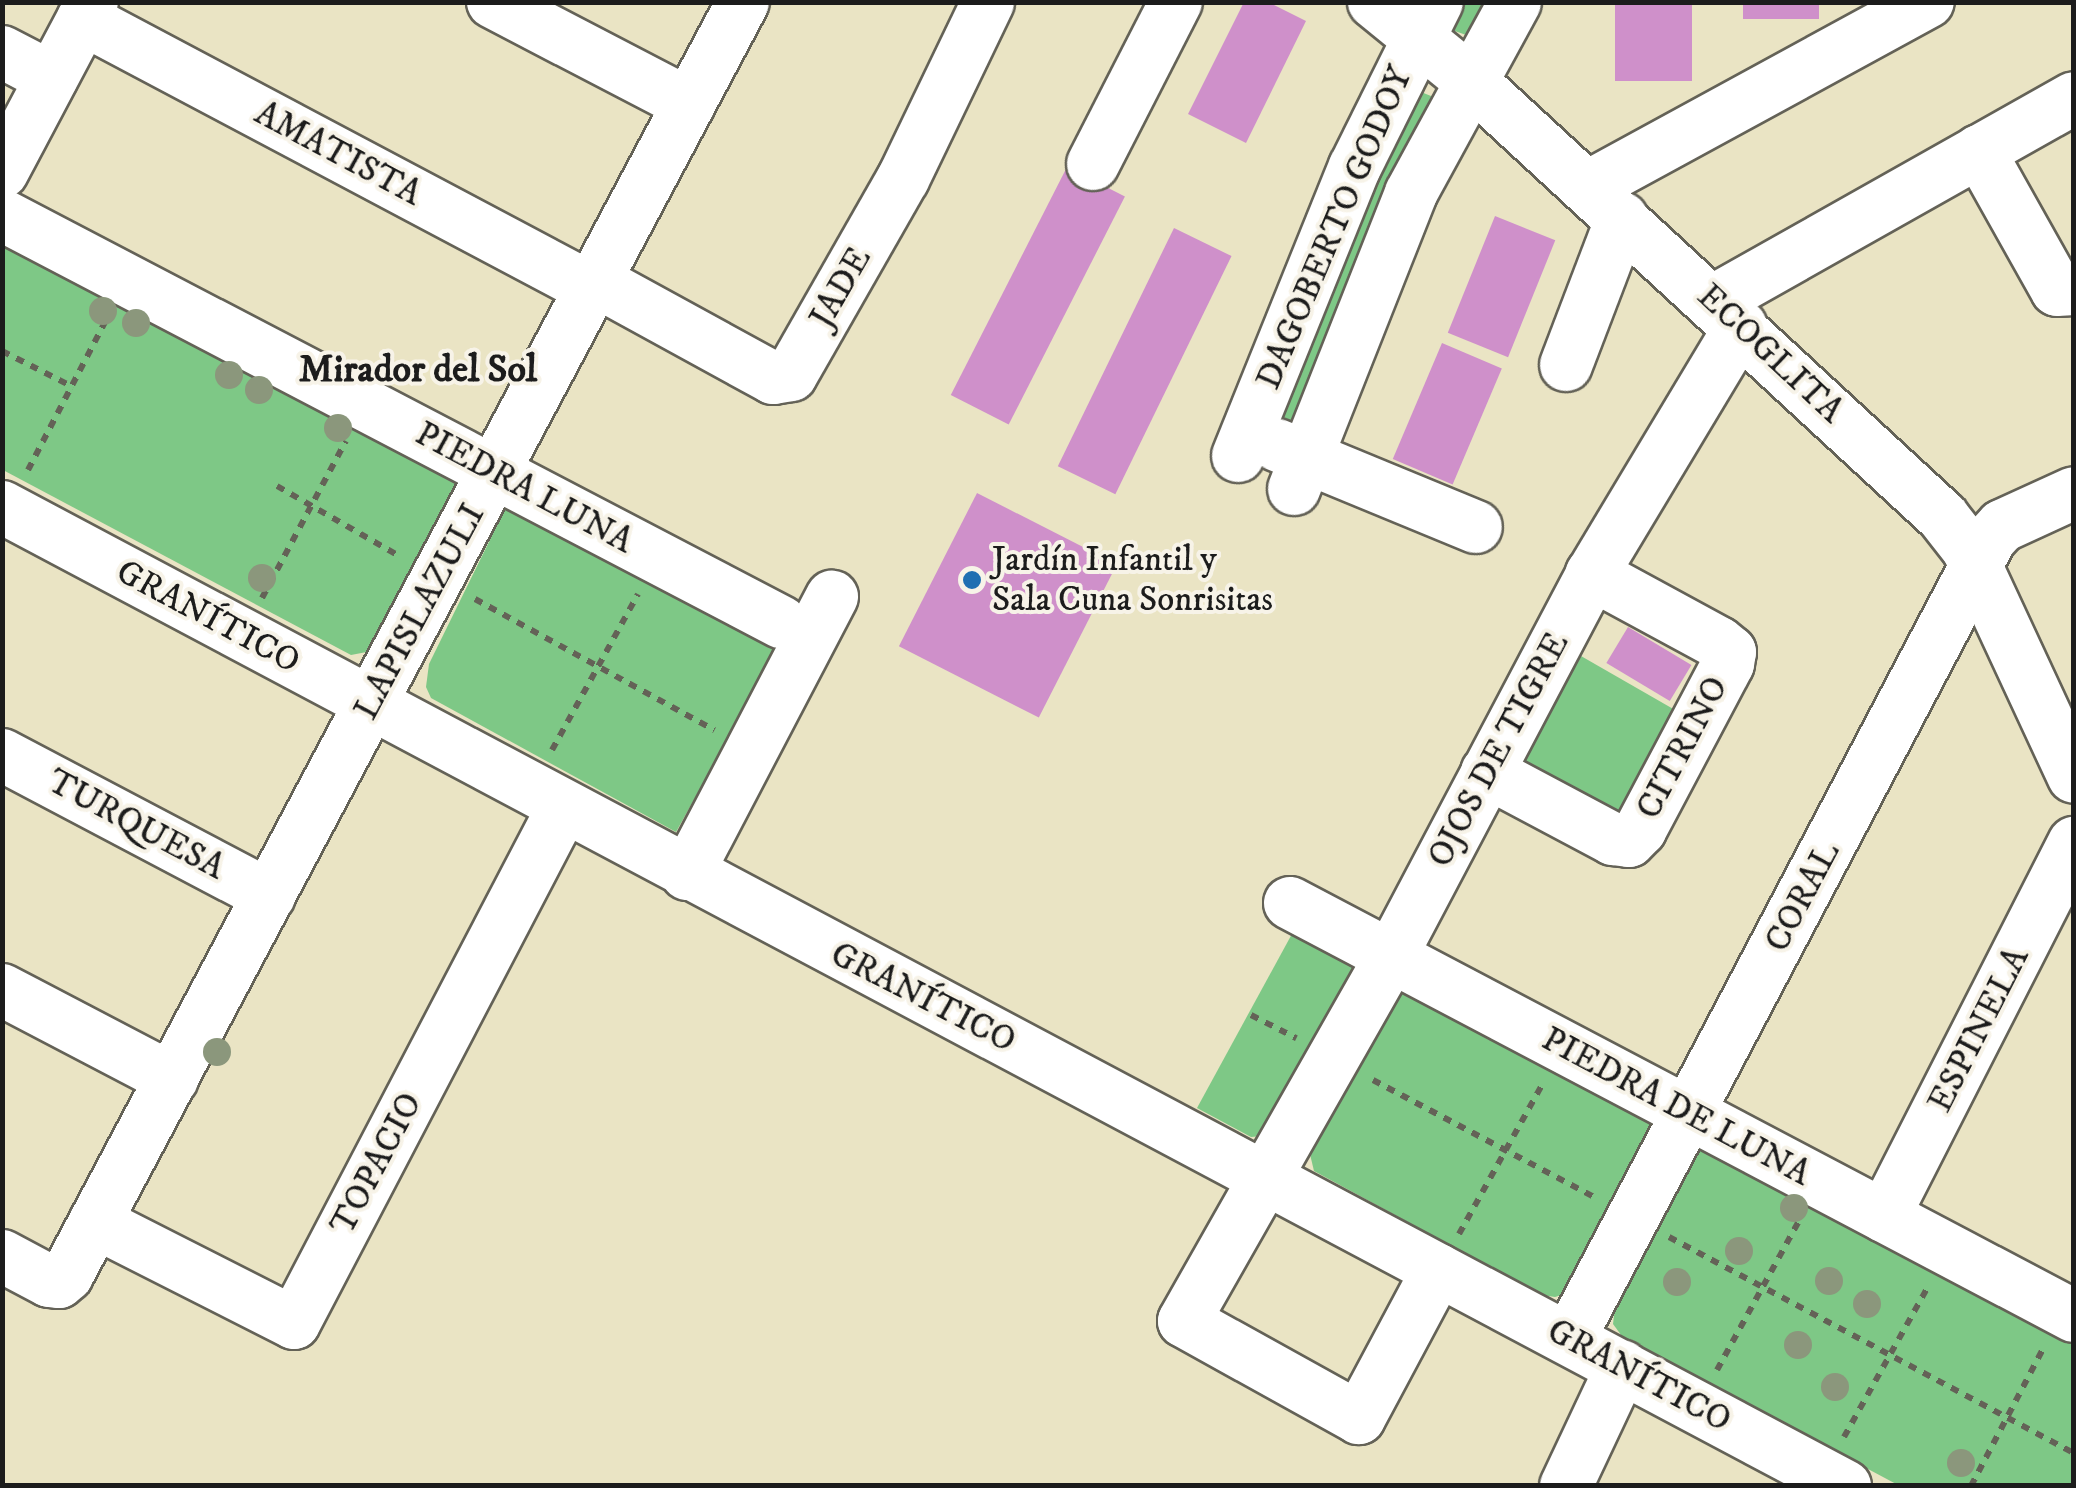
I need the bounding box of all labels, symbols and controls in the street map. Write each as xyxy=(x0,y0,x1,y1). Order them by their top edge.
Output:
street label: DAGOBERTO GODOY xyxy=(1248,60,1422,396)
street label: AMATISTA xyxy=(247,93,429,215)
street label: JADE xyxy=(801,240,881,336)
street label: ECOGLITA xyxy=(1688,276,1852,432)
district label: Mirador del Sol xyxy=(299,348,537,394)
street label: PIEDRA LUNA xyxy=(408,413,640,563)
street label: LAPISLAZULI xyxy=(346,497,494,727)
place label: Jardín Infantil y Sala Cuna Sonrisitas xyxy=(992,539,1273,621)
street label: GRANÍTICO xyxy=(109,551,307,683)
marker: Jardín Infantil y Sala Cuna Sonrisitas xyxy=(961,569,983,591)
street label: OJOS DE TIGRE xyxy=(1420,626,1578,874)
street label: CITRINO xyxy=(1628,670,1738,826)
street label: TURQUESA xyxy=(40,761,232,889)
street label: CORAL xyxy=(1757,835,1849,959)
street label: GRANÍTICO xyxy=(824,933,1022,1063)
street label: ESPINELA xyxy=(1920,941,2038,1119)
street label: PIEDRA DE LUNA xyxy=(1534,1018,1818,1196)
street label: TOPACIO xyxy=(322,1086,432,1242)
street label: GRANÍTICO xyxy=(1540,1310,1738,1442)

